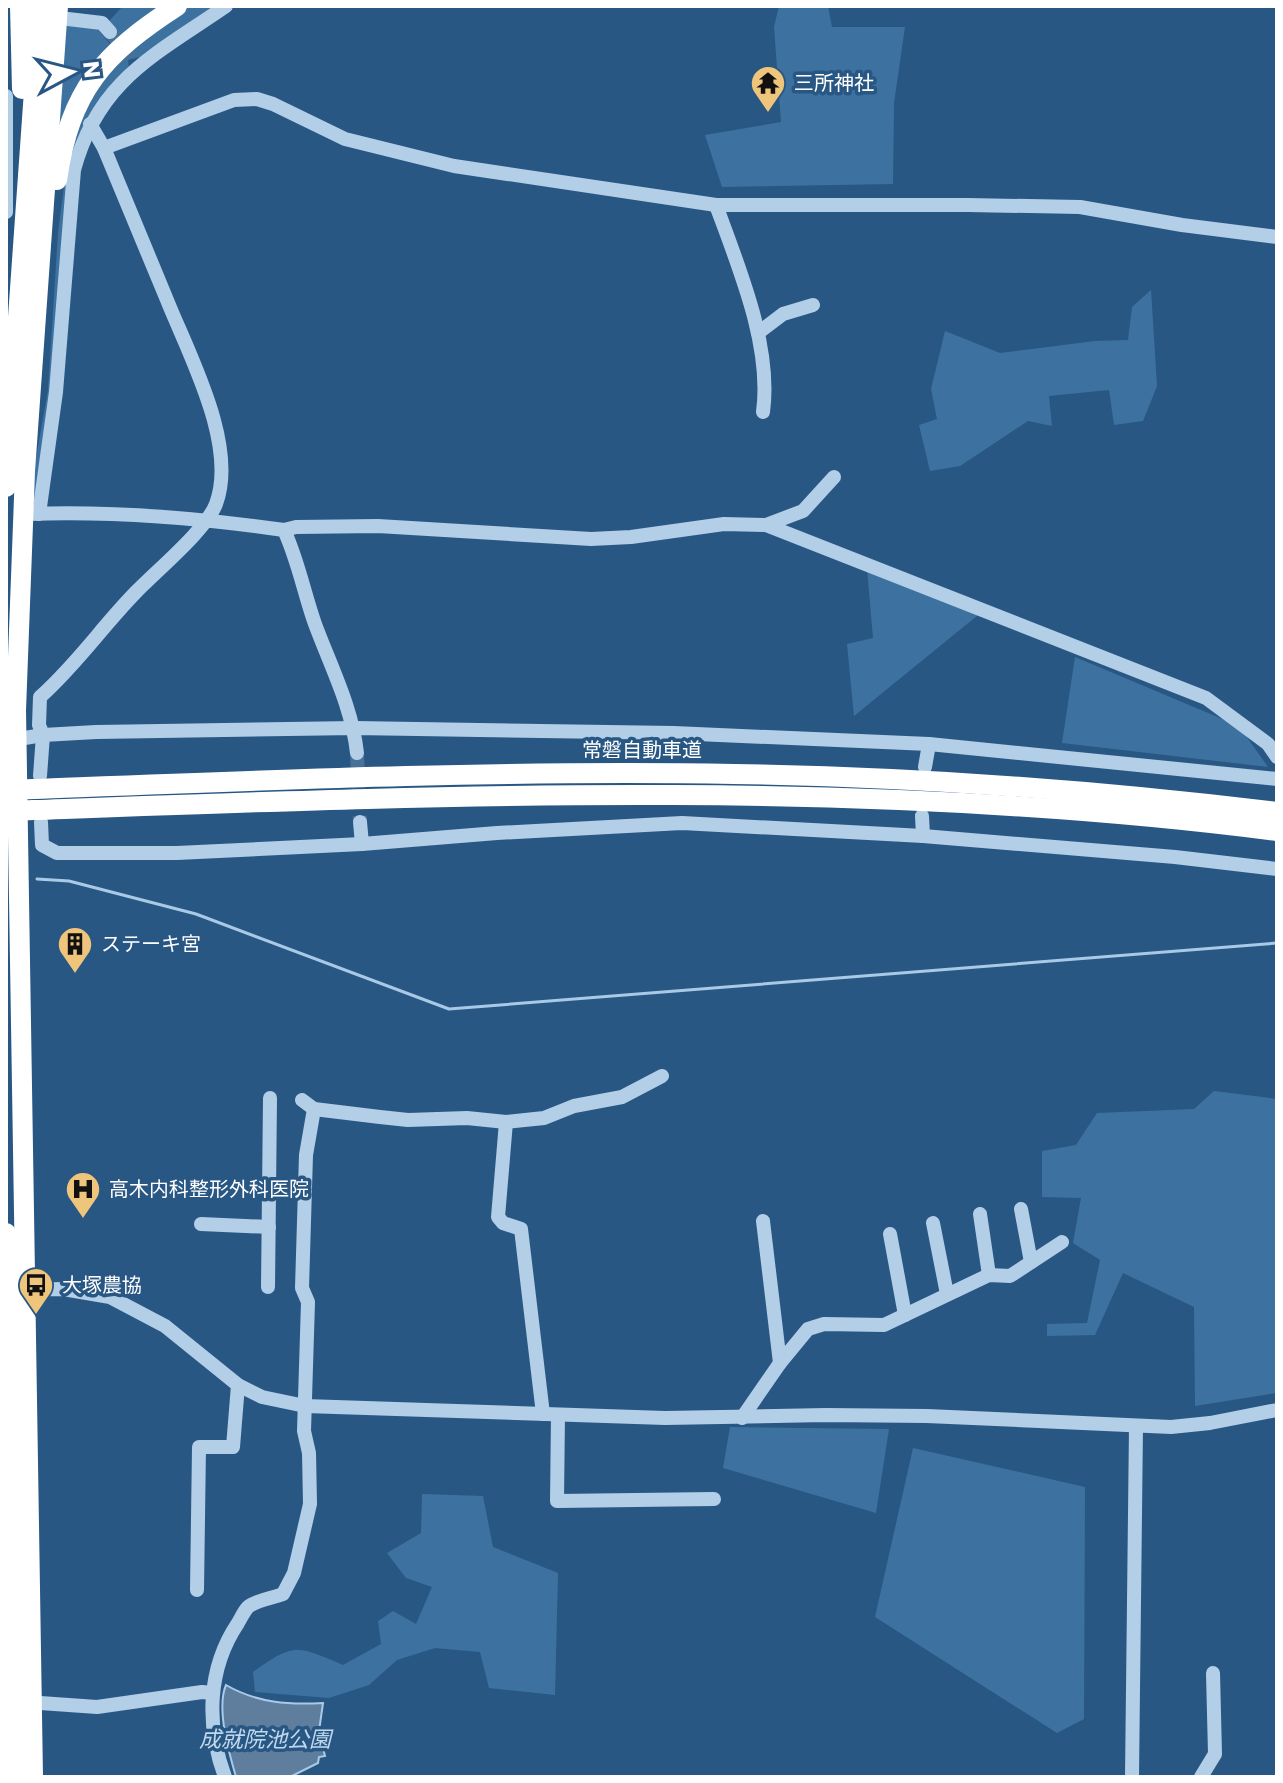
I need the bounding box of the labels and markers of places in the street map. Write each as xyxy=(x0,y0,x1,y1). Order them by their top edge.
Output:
temple icon: 三所神社 xyxy=(749,64,787,114)
place label: 三所神社 xyxy=(794,69,874,97)
building icon: ステーキ宮 xyxy=(56,925,94,975)
place label: ステーキ宮 xyxy=(101,930,201,958)
hospital icon: 高木内科整形外科医院 xyxy=(64,1170,102,1220)
place label: 高木内科整形外科医院 xyxy=(109,1175,309,1203)
bus stop icon: 大塚農協 xyxy=(17,1266,55,1316)
place label: 大塚農協 xyxy=(62,1271,142,1299)

